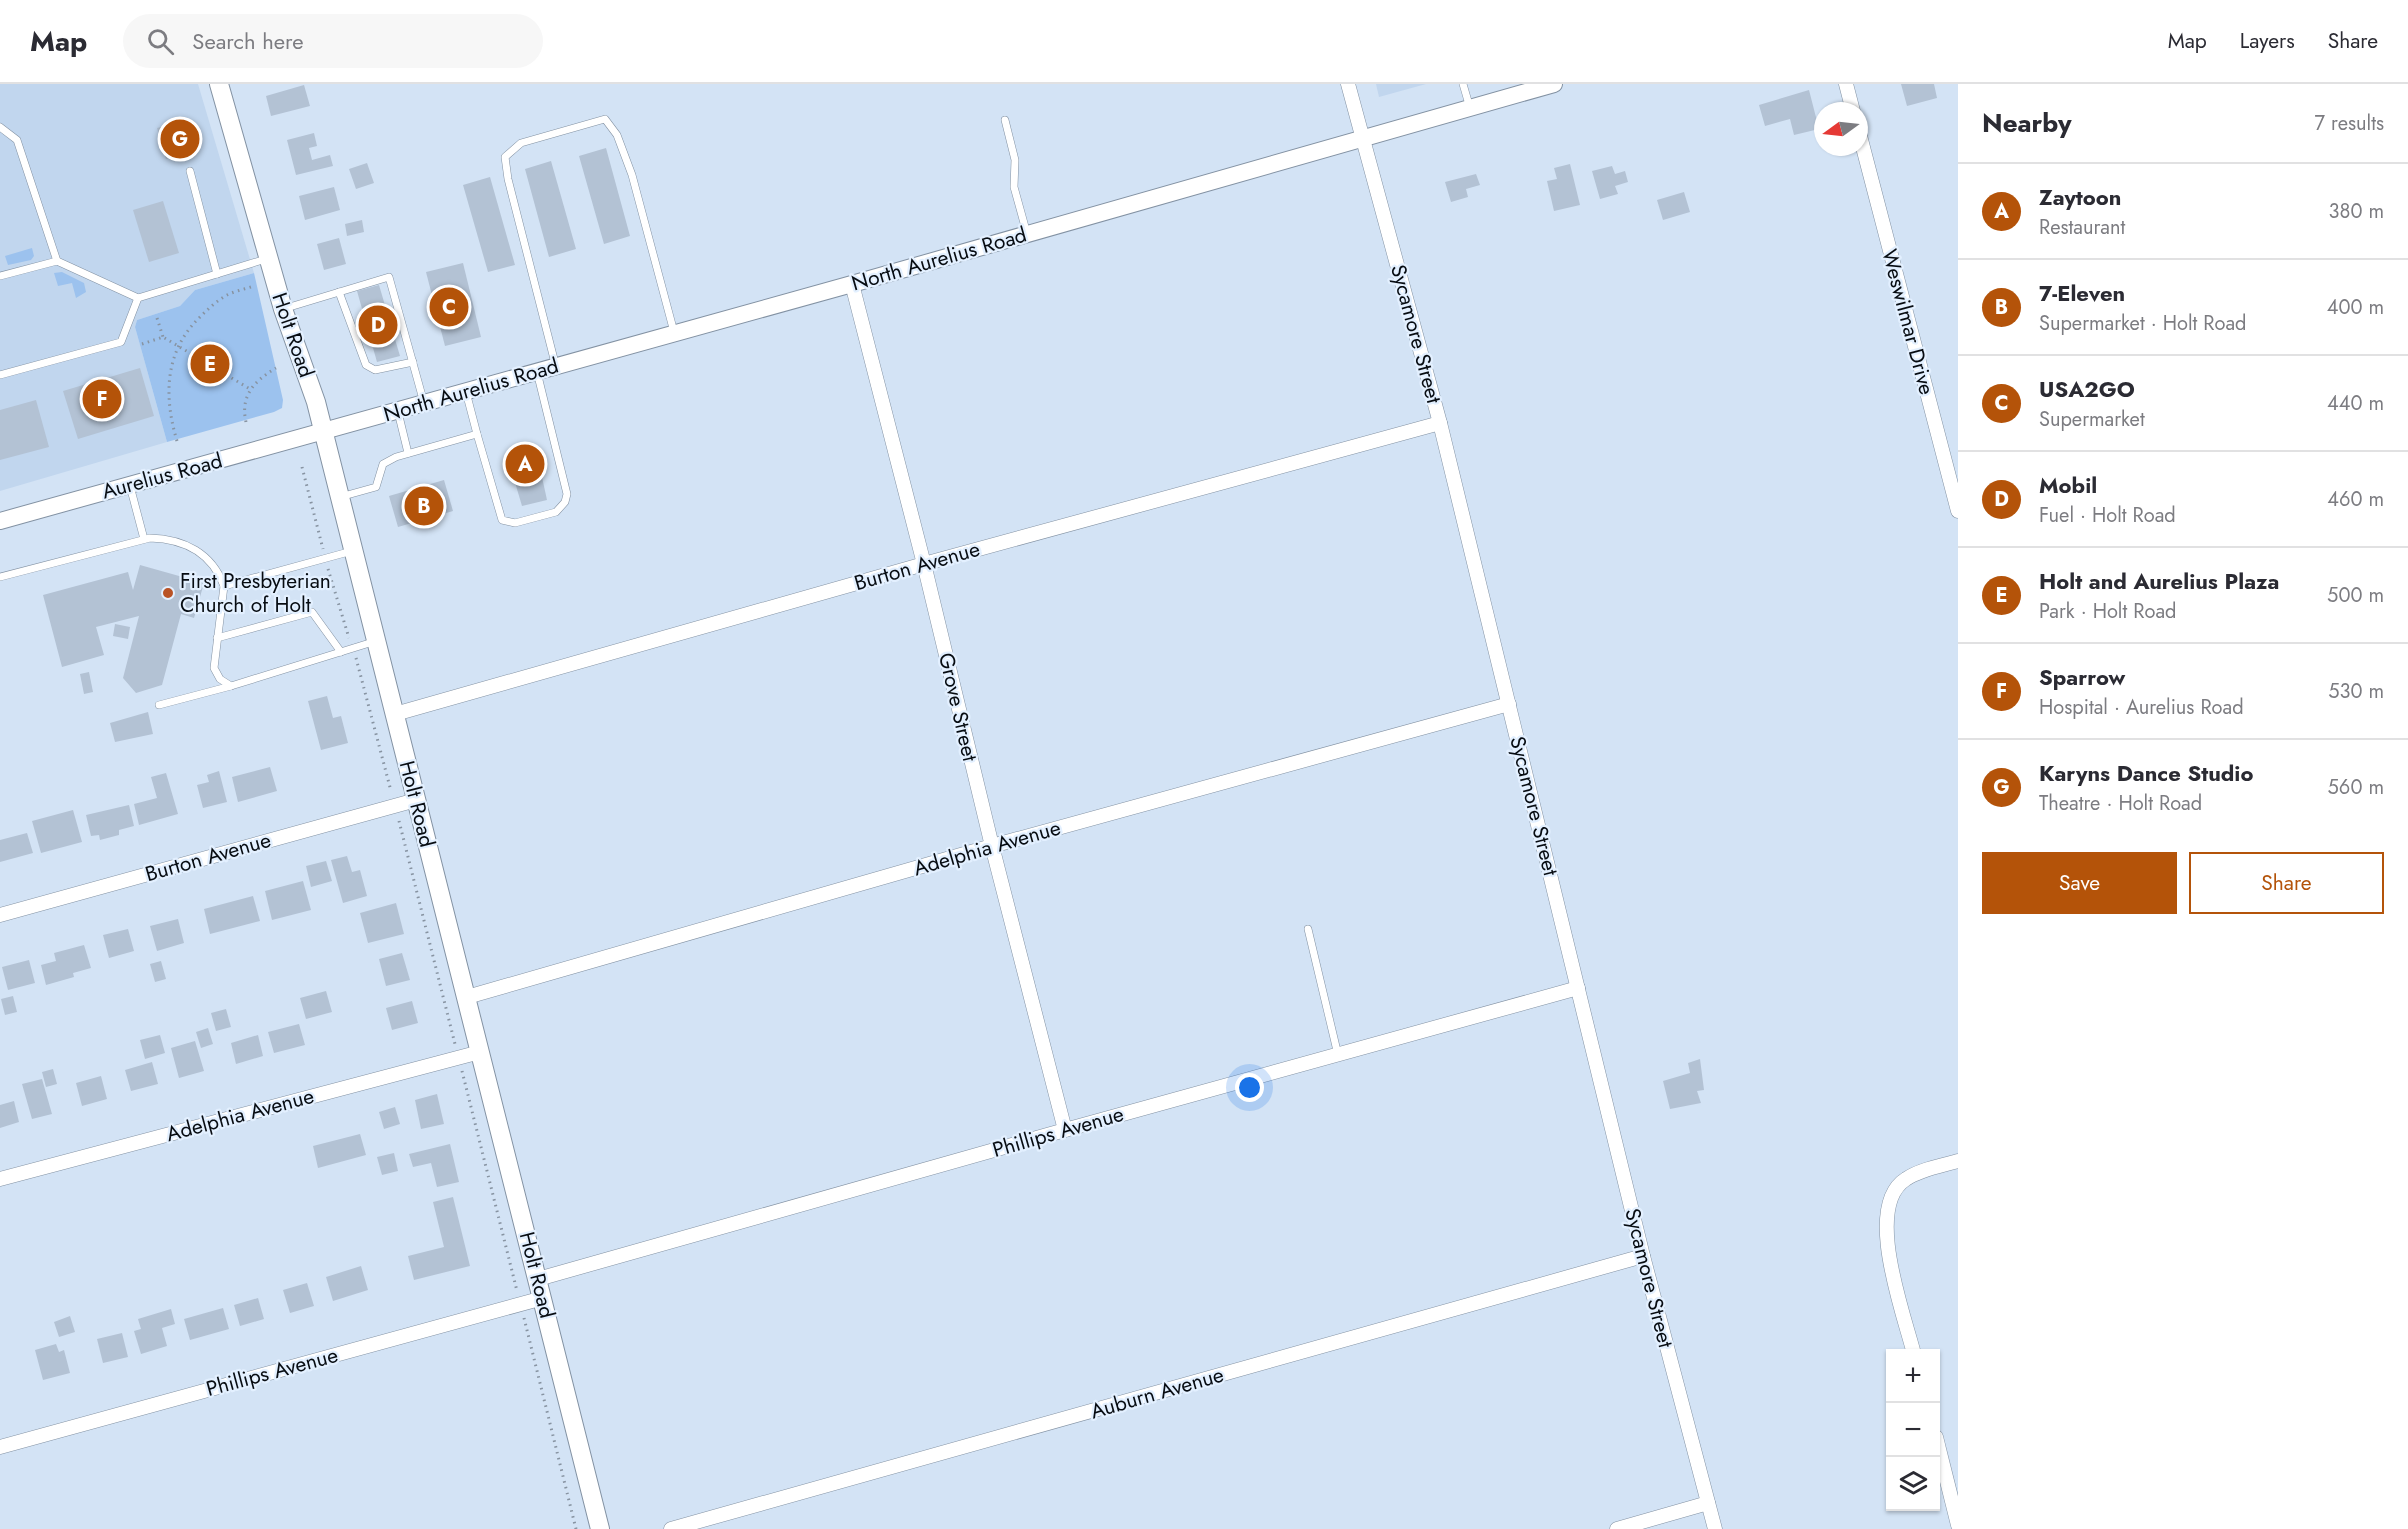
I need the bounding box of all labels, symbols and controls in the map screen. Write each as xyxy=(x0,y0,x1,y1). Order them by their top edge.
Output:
search box xyxy=(123,14,543,68)
text: Map xyxy=(30,21,87,62)
icon: search xyxy=(144,25,177,58)
text: Search here xyxy=(192,25,304,57)
text: Map xyxy=(2168,26,2207,56)
text: Layers xyxy=(2240,26,2295,56)
text: Share xyxy=(2328,26,2378,56)
north arrow xyxy=(1814,102,1868,156)
text: Nearby xyxy=(1982,104,2071,142)
text: 7 results xyxy=(2315,109,2384,138)
pin: G xyxy=(160,116,200,162)
text: Zaytoon xyxy=(2039,181,2121,213)
text: A xyxy=(1994,197,2009,226)
text: 380 m xyxy=(2329,197,2384,226)
text: Restaurant xyxy=(2039,213,2125,242)
street label: North Aurelius Road xyxy=(848,220,1030,298)
street label: Weswilmar Drive xyxy=(1874,246,1942,398)
street label: Sycamore Street xyxy=(1383,261,1449,407)
text: 7-Eleven xyxy=(2039,277,2125,309)
pin: C xyxy=(430,284,468,330)
street label: Holt Road xyxy=(264,289,322,381)
text: B xyxy=(1995,293,2008,322)
text: 400 m xyxy=(2327,293,2384,322)
pin: D xyxy=(358,302,398,348)
text: Supermarket · Holt Road xyxy=(2039,309,2246,338)
pin: E xyxy=(190,342,230,386)
street label: North Aurelius Road xyxy=(380,351,562,429)
text: USA2GO xyxy=(2039,373,2135,405)
pin: F xyxy=(82,376,122,422)
text: C xyxy=(1994,389,2009,418)
text: 440 m xyxy=(2327,389,2384,418)
text: Supermarket xyxy=(2039,405,2145,434)
pin: A xyxy=(506,442,544,487)
street label: Aurelius Road xyxy=(98,446,226,506)
text: Mobil xyxy=(2039,469,2097,501)
pin: B xyxy=(404,484,444,528)
text: D xyxy=(1994,485,2009,514)
text: 460 m xyxy=(2327,485,2384,514)
text: Fuel · Holt Road xyxy=(2039,501,2176,530)
street label: Burton Avenue xyxy=(851,534,983,598)
text: Holt and Aurelius Plaza xyxy=(2039,565,2279,597)
place label: First Presbyterian Church of Holt xyxy=(180,566,331,620)
text: E xyxy=(1995,581,2008,610)
text: 500 m xyxy=(2327,581,2384,610)
marker: First Presbyterian Church of Holt xyxy=(161,586,175,600)
text: Park · Holt Road xyxy=(2039,597,2176,626)
street label: Grove Street xyxy=(931,650,985,764)
text: Sparrow xyxy=(2039,661,2125,693)
text: F xyxy=(1996,677,2007,706)
text: 530 m xyxy=(2328,677,2384,706)
text: Hospital · Aurelius Road xyxy=(2039,693,2244,722)
street label: Sycamore Street xyxy=(1502,733,1566,879)
text: Karyns Dance Studio xyxy=(2039,757,2253,789)
street label: Holt Road xyxy=(392,758,442,850)
text: G xyxy=(1993,773,2010,802)
text: 560 m xyxy=(2328,773,2384,802)
text: Theatre · Holt Road xyxy=(2039,789,2202,818)
street label: Adelphia Avenue xyxy=(910,813,1064,883)
street label: Burton Avenue xyxy=(142,825,274,889)
button: Save xyxy=(1982,852,2177,914)
button: Share xyxy=(2189,852,2384,914)
your location xyxy=(1235,1073,1264,1102)
street label: Adelphia Avenue xyxy=(163,1081,317,1149)
street label: Phillips Avenue xyxy=(989,1099,1127,1165)
street label: Sycamore Street xyxy=(1617,1205,1681,1351)
street label: Holt Road xyxy=(512,1229,562,1321)
street label: Phillips Avenue xyxy=(203,1340,341,1404)
map controls xyxy=(1886,1349,1940,1511)
button: + xyxy=(1886,1349,1940,1403)
street label: Auburn Avenue xyxy=(1087,1360,1227,1426)
button: − xyxy=(1886,1403,1940,1457)
button: layers xyxy=(1886,1457,1940,1511)

